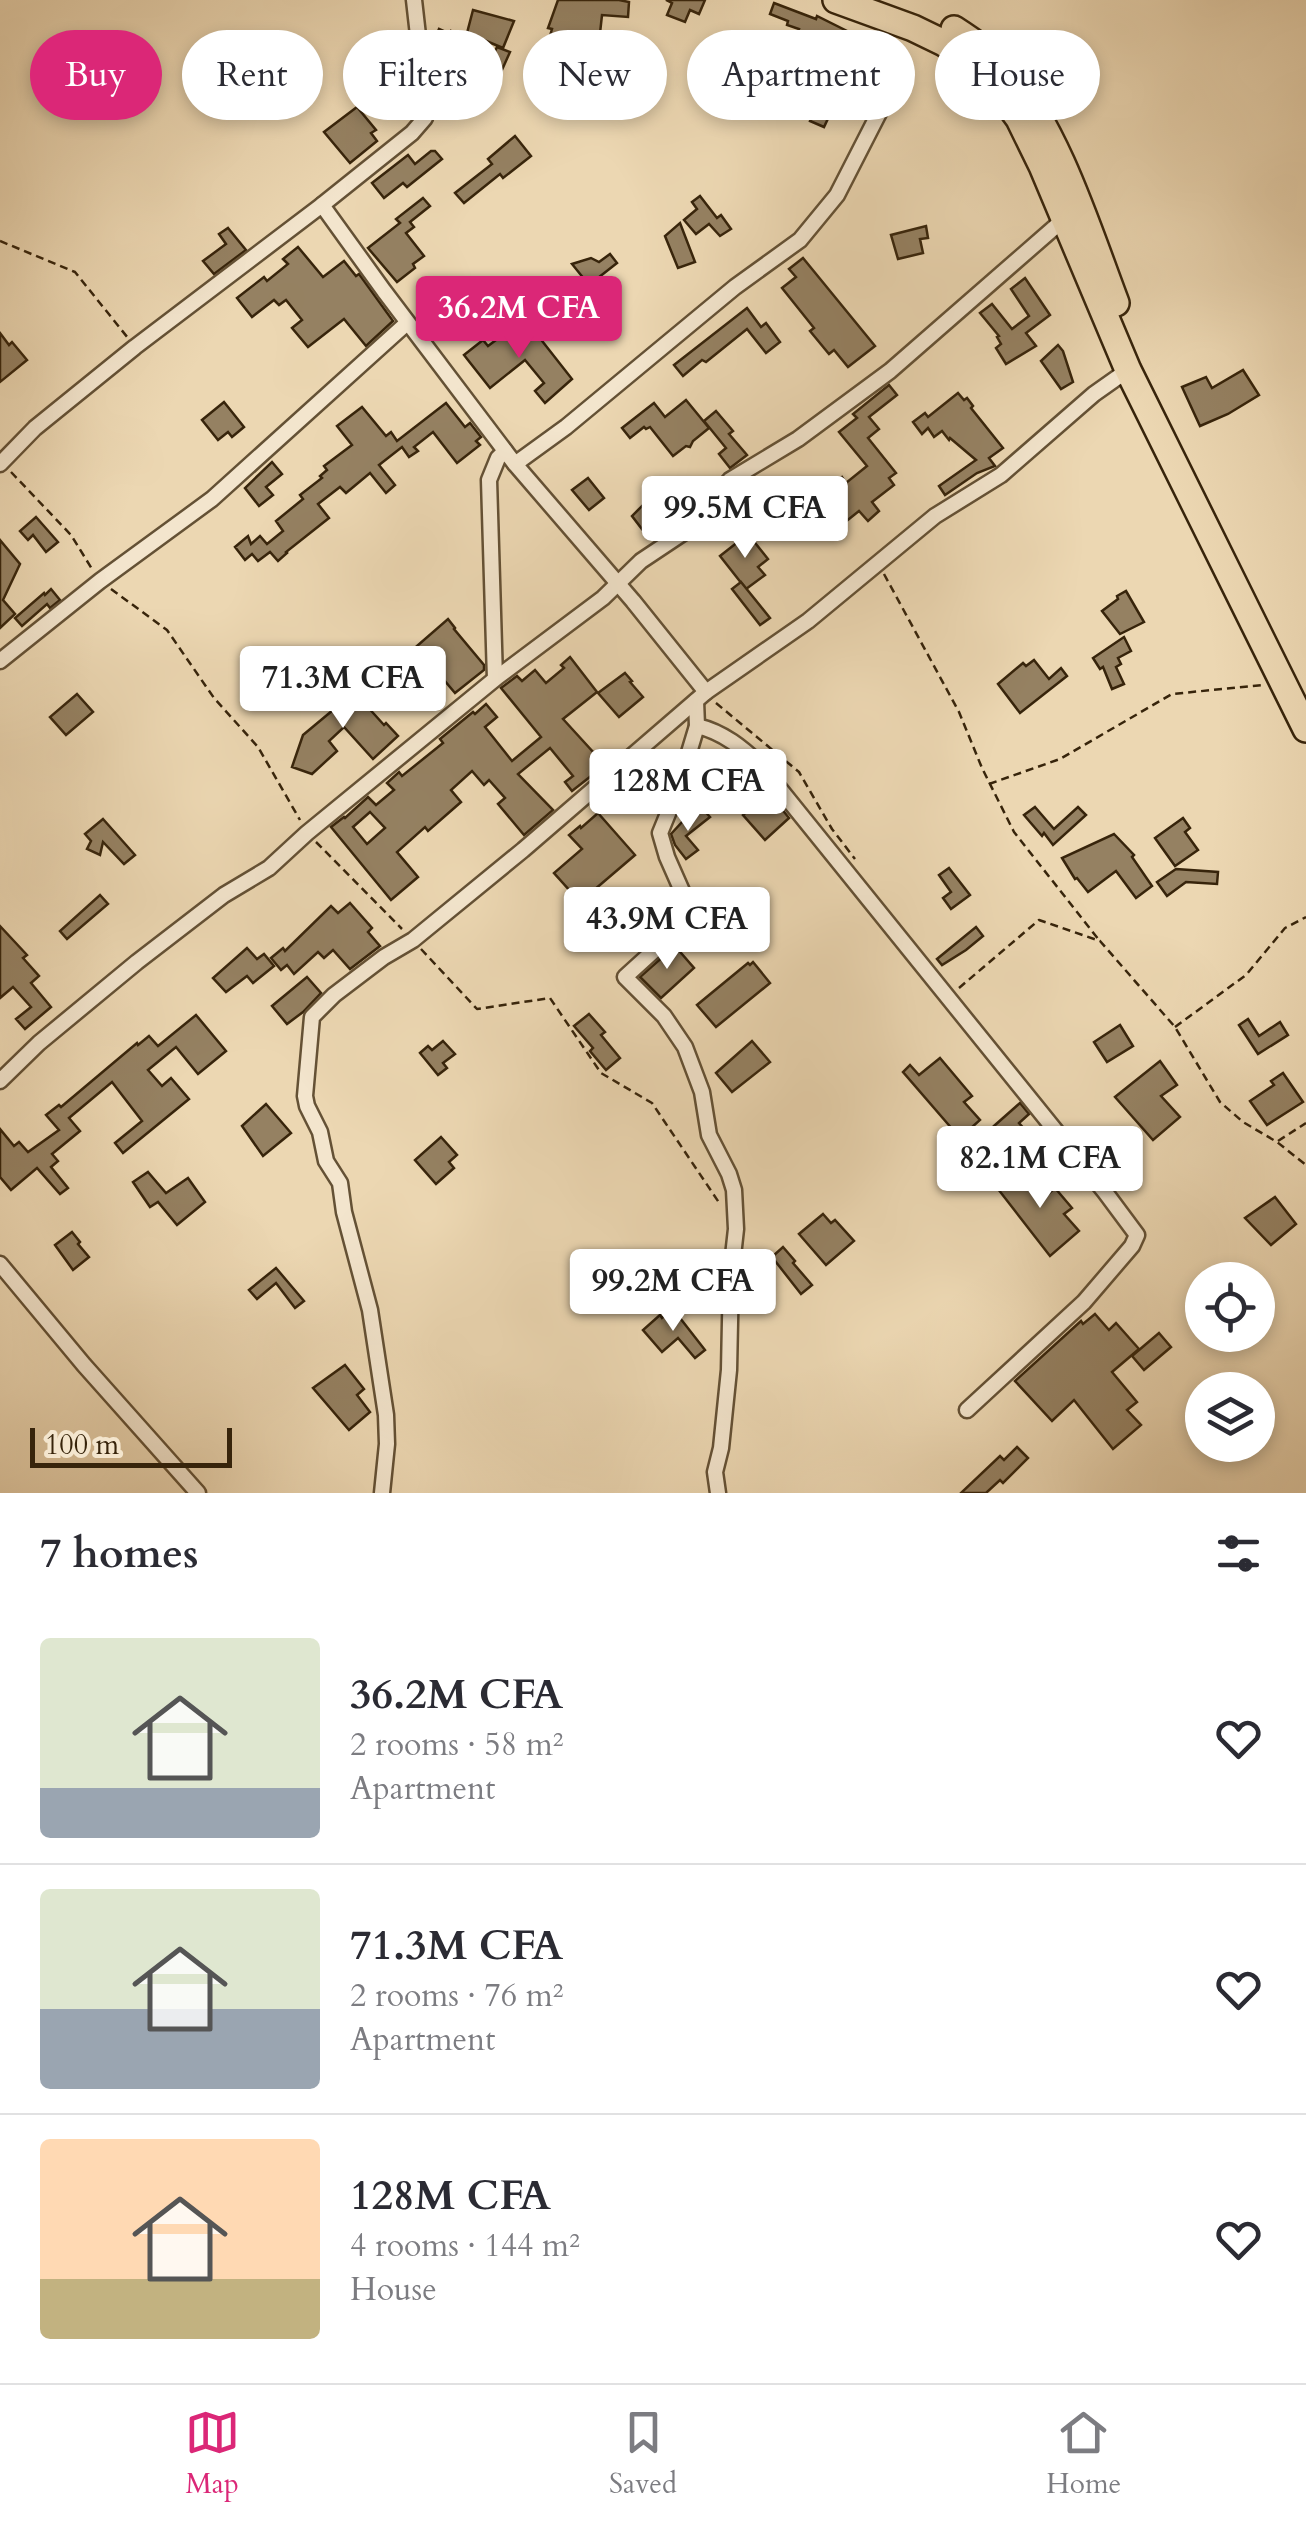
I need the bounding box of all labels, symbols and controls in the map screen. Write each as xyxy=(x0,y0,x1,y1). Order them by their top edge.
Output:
chip: Buy xyxy=(30,30,162,120)
chip: Rent xyxy=(182,30,323,120)
chip: Filters xyxy=(343,30,503,120)
chip: New xyxy=(523,30,667,120)
chip: Apartment xyxy=(687,30,915,120)
chip: House xyxy=(935,30,1100,120)
pin: 36.2M CFA xyxy=(405,276,633,361)
text: 36.2M CFA xyxy=(438,286,600,330)
pin: 99.5M CFA xyxy=(631,476,859,561)
text: 99.5M CFA xyxy=(664,486,826,530)
pin: 71.3M CFA xyxy=(229,646,457,731)
text: 71.3M CFA xyxy=(262,656,424,700)
pin: 128M CFA xyxy=(585,749,791,834)
text: 128M CFA xyxy=(611,759,765,803)
pin: 43.9M CFA xyxy=(553,887,781,972)
text: 43.9M CFA xyxy=(586,897,748,941)
pin: 82.1M CFA xyxy=(926,1126,1154,1211)
text: 82.1M CFA xyxy=(959,1136,1121,1180)
pin: 99.2M CFA xyxy=(559,1249,787,1334)
text: 99.2M CFA xyxy=(592,1259,754,1303)
map controls xyxy=(1185,1262,1275,1462)
button: locate xyxy=(1185,1262,1275,1352)
button: layers xyxy=(1185,1372,1275,1462)
scale bar xyxy=(30,1423,232,1468)
text: 100 m xyxy=(45,1426,119,1464)
text: 7 homes xyxy=(40,1525,198,1582)
icon: filters xyxy=(1211,1526,1266,1581)
text: 36.2M CFA xyxy=(350,1666,563,1723)
icon: home xyxy=(120,1678,240,1798)
icon: heart xyxy=(1211,1711,1266,1766)
text: 2 rooms · 58 m² xyxy=(350,1723,563,1767)
text: Apartment xyxy=(350,1767,495,1811)
text: 71.3M CFA xyxy=(350,1917,563,1974)
icon: home xyxy=(120,1929,240,2049)
icon: heart xyxy=(1211,1962,1266,2017)
text: 2 rooms · 76 m² xyxy=(350,1974,563,2018)
text: Apartment xyxy=(350,2018,495,2062)
text: 128M CFA xyxy=(350,2167,551,2224)
icon: home xyxy=(120,2179,240,2299)
icon: heart xyxy=(1211,2212,1266,2267)
text: 4 rooms · 144 m² xyxy=(350,2224,580,2268)
text: House xyxy=(350,2268,437,2312)
tab: Map xyxy=(185,2405,240,2503)
tab: Saved xyxy=(609,2405,677,2503)
tab: Home xyxy=(1046,2405,1121,2503)

